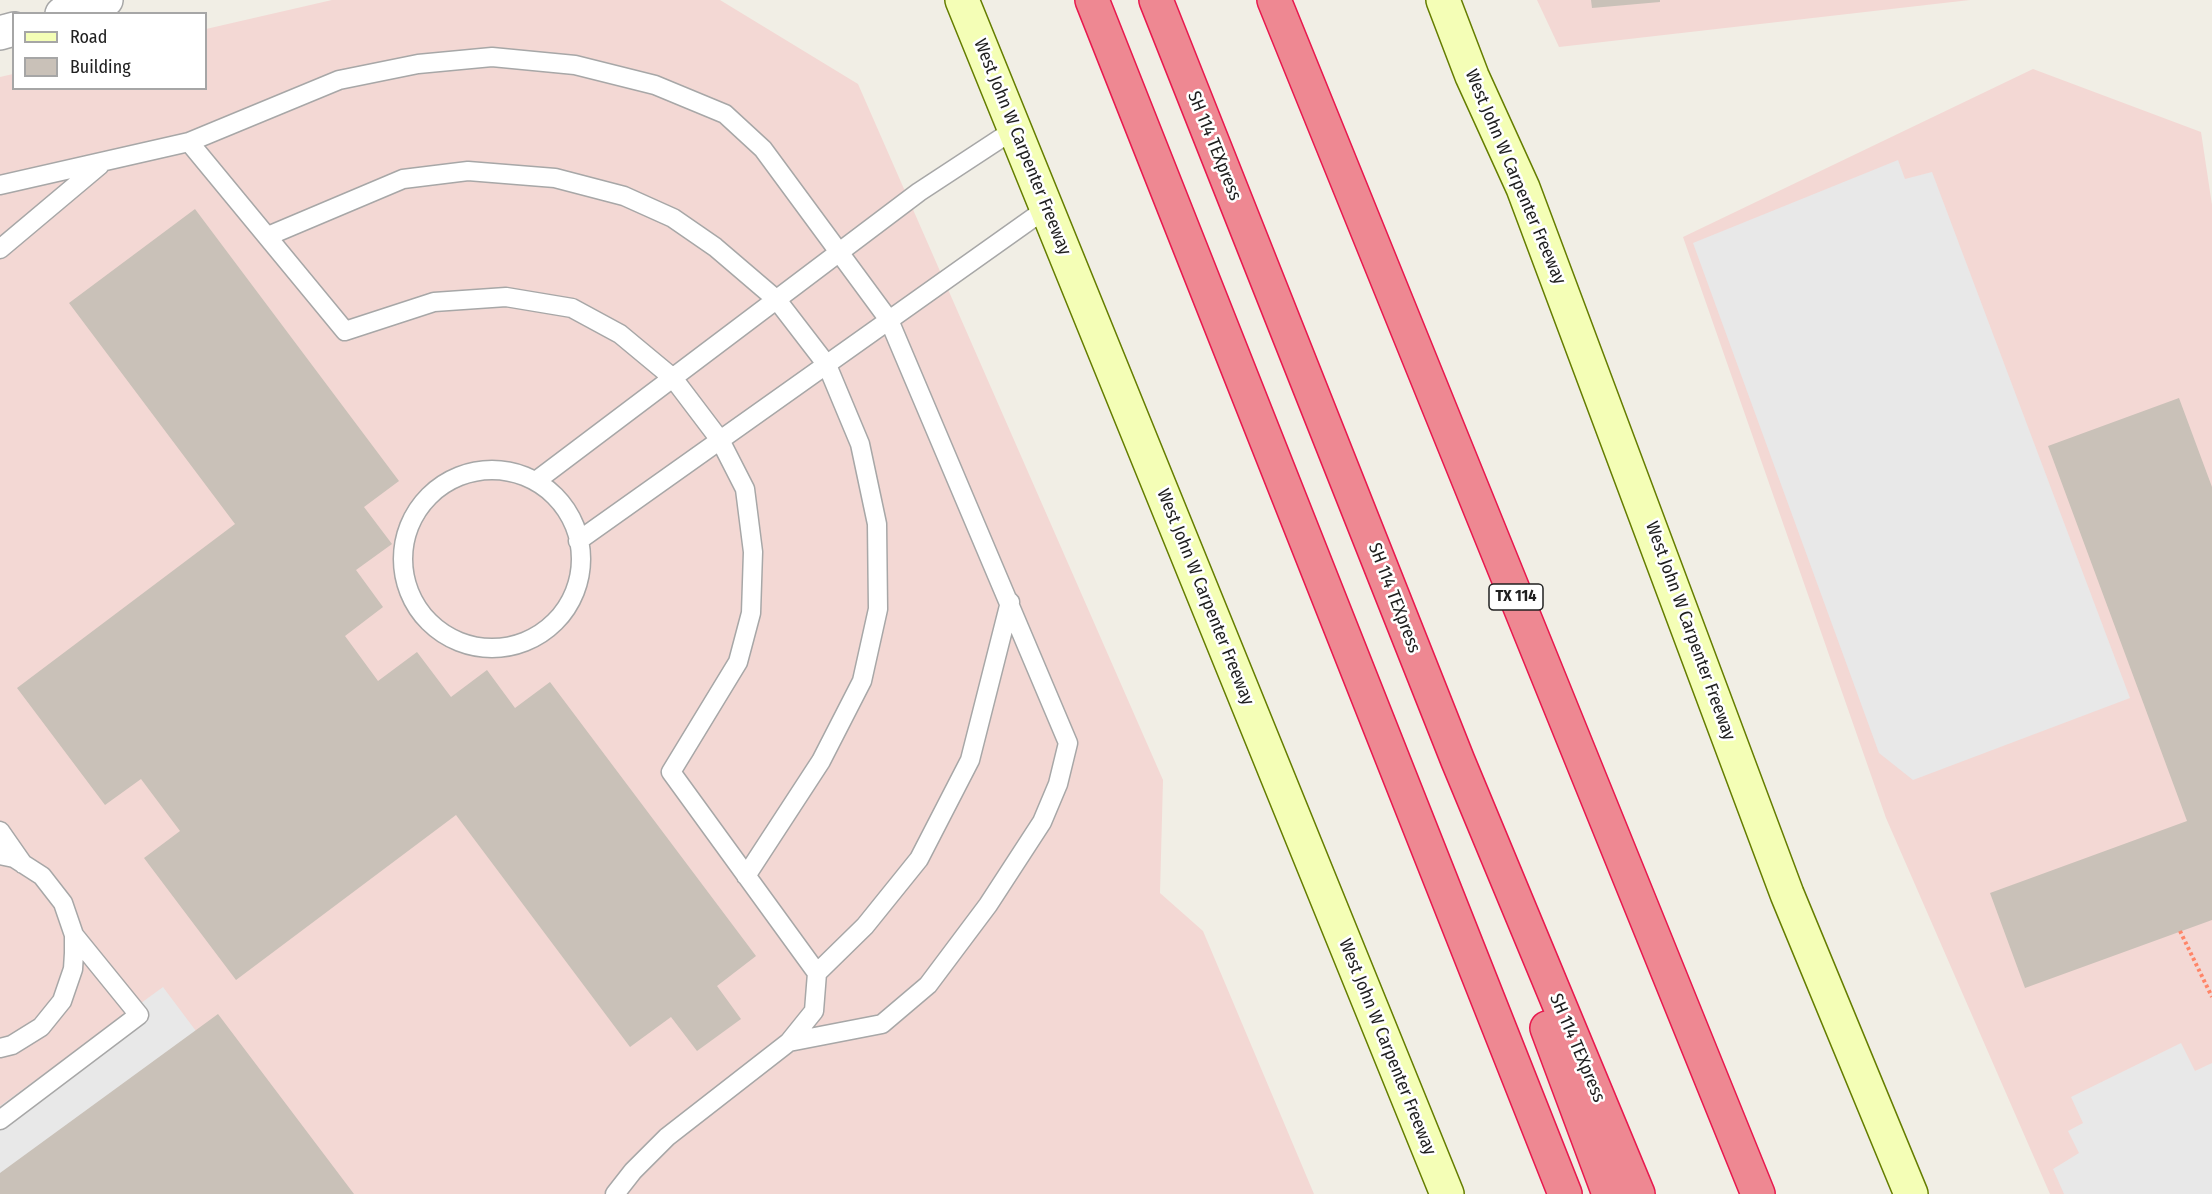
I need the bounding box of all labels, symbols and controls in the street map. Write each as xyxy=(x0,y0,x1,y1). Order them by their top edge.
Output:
legend xyxy=(12,12,207,90)
text: Road xyxy=(70,26,107,48)
street label: West John W Carpenter Freeway xyxy=(969,36,1075,258)
text: Building xyxy=(70,56,131,78)
street label: West John W Carpenter Freeway xyxy=(1460,66,1570,288)
street label: SH 114 TEXpress xyxy=(1182,88,1246,204)
street label: West John W Carpenter Freeway xyxy=(1152,486,1258,708)
street label: West John W Carpenter Freeway xyxy=(1640,519,1740,743)
street label: SH 114 TEXpress xyxy=(1363,540,1425,656)
road number: TX 114 xyxy=(1489,584,1543,610)
street label: West John W Carpenter Freeway xyxy=(1334,936,1440,1158)
street label: SH 114 TEXpress xyxy=(1544,990,1610,1106)

